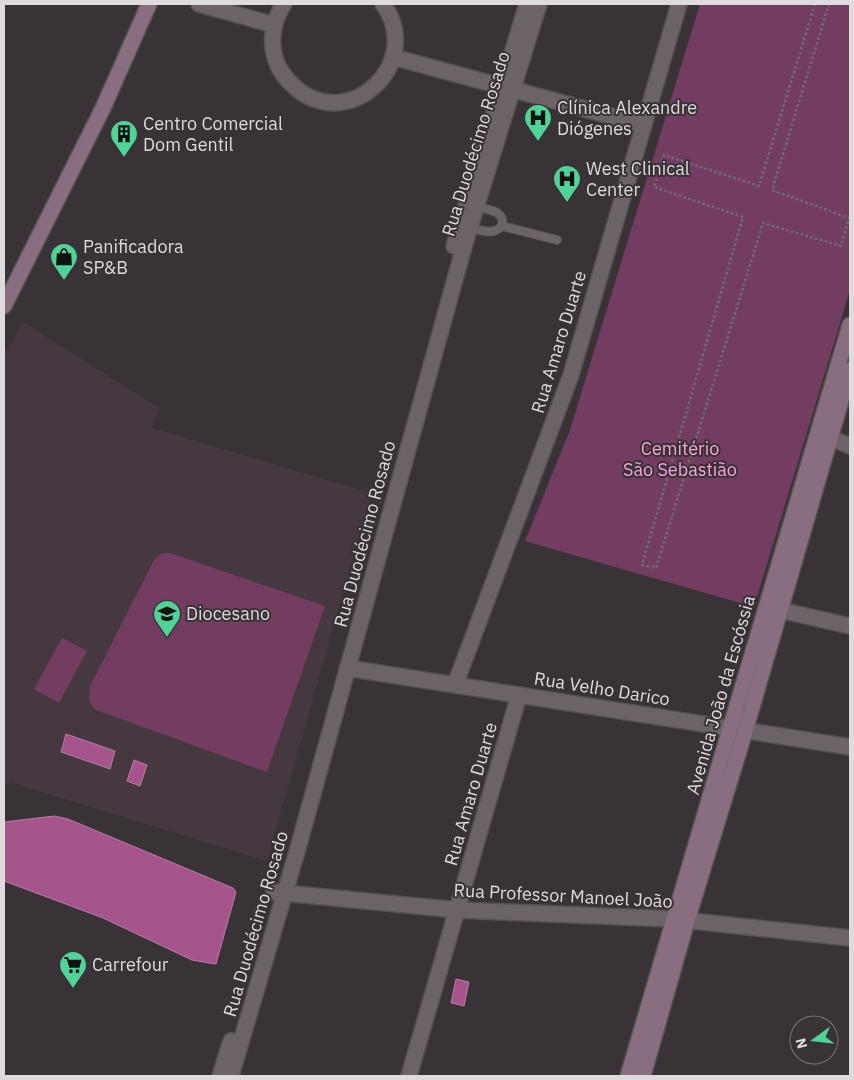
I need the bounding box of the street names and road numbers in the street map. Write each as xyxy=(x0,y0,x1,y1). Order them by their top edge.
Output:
street label: Rua Duodécimo Rosado xyxy=(436,49,515,239)
street label: Rua Amaro Duarte xyxy=(526,268,591,416)
street label: Rua Duodécimo Rosado xyxy=(329,438,400,630)
street label: Avenida João da Escóssia xyxy=(681,592,760,797)
street label: Rua Velho Darico xyxy=(533,666,672,711)
street label: Rua Amaro Duarte xyxy=(439,719,502,868)
street label: Rua Duodécimo Rosado xyxy=(218,828,293,1019)
street label: Rua Professor Manoel João xyxy=(453,878,673,913)

